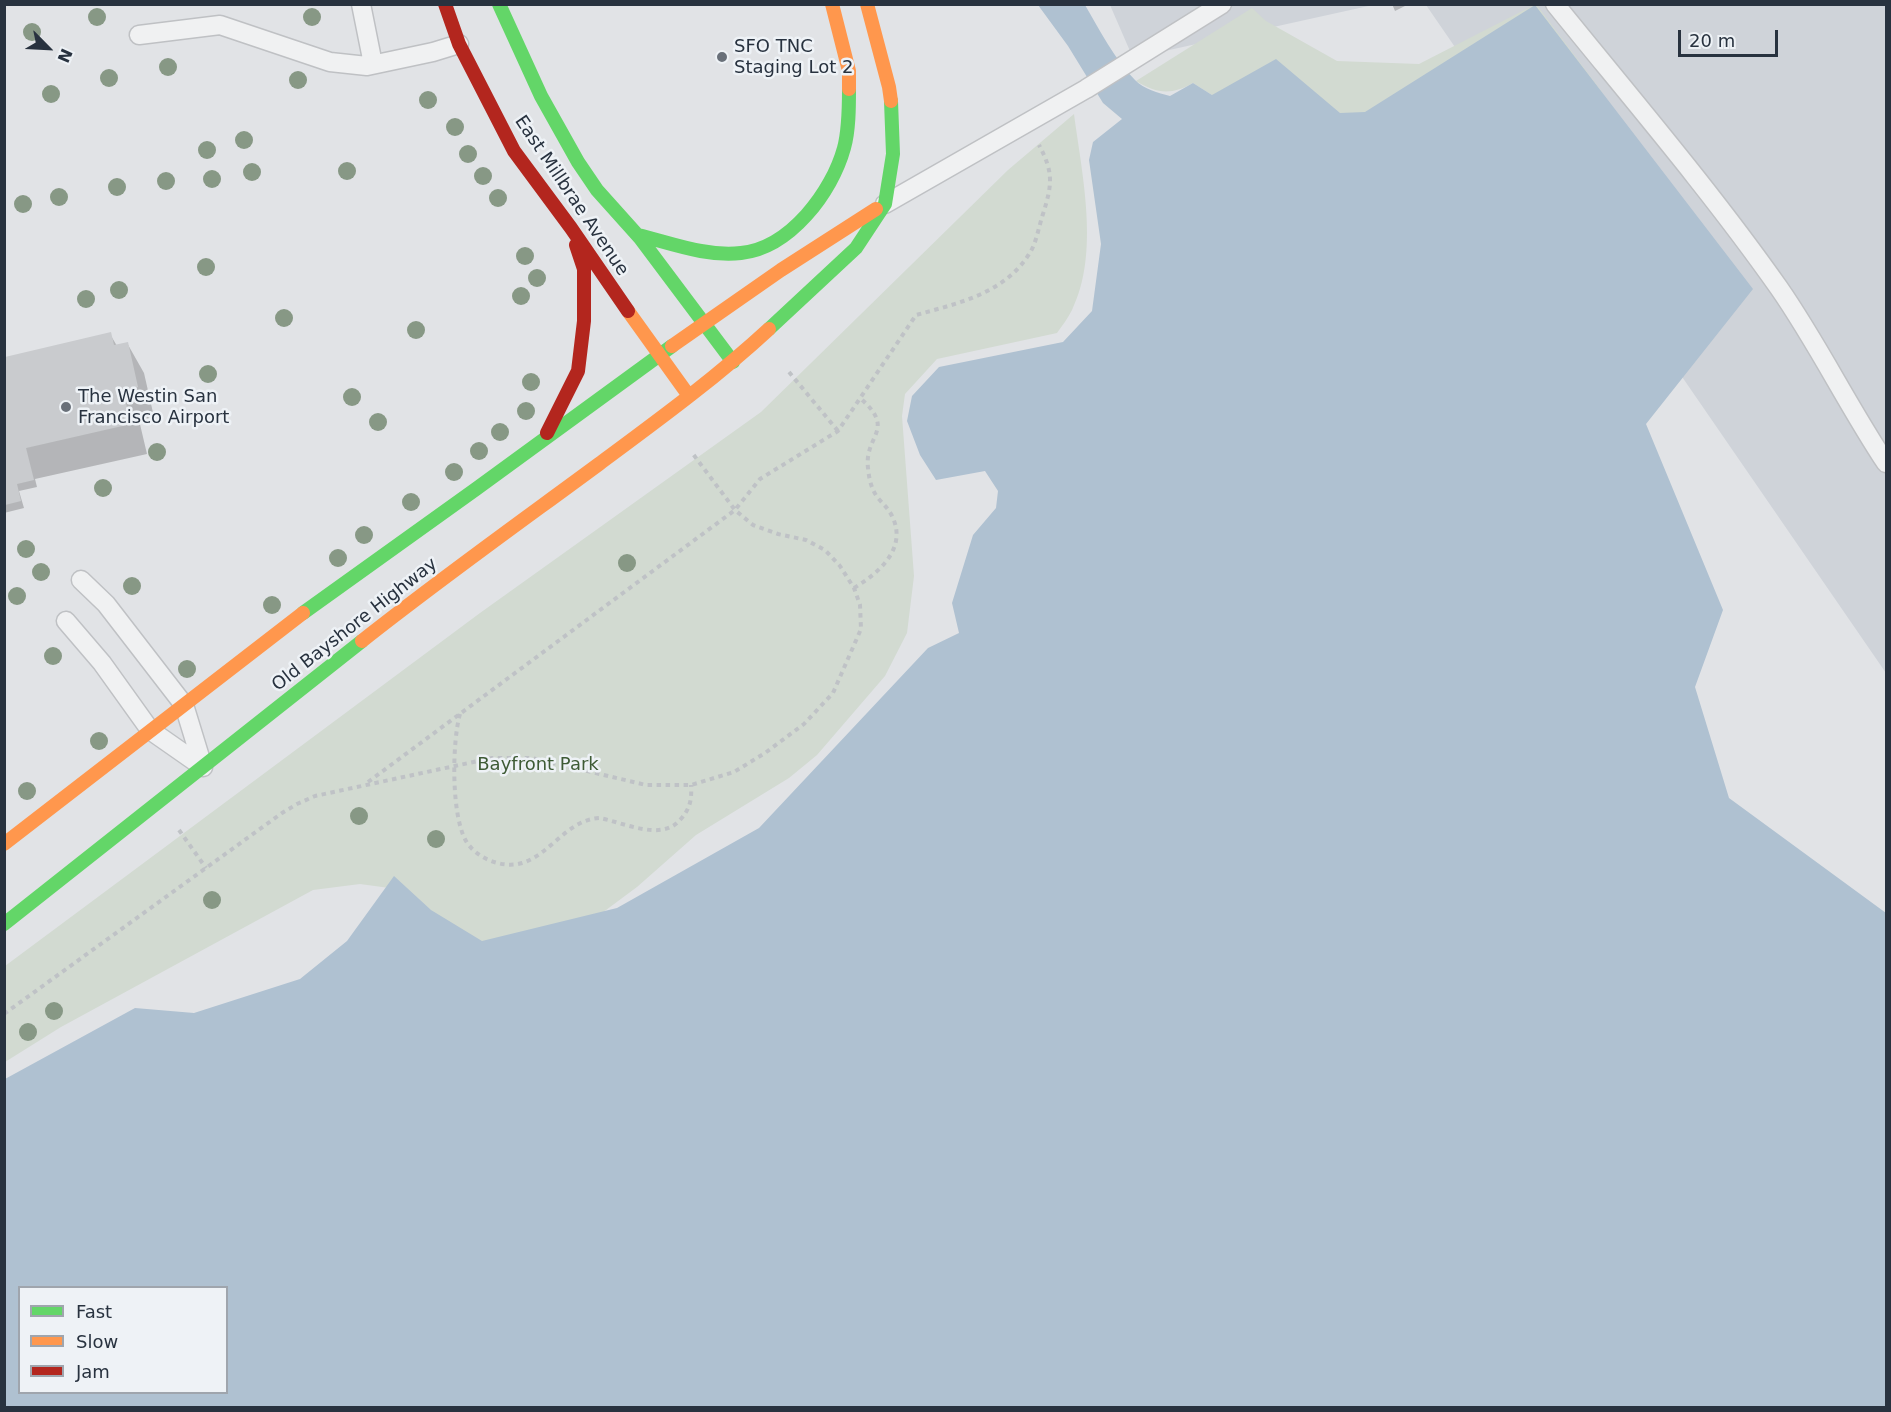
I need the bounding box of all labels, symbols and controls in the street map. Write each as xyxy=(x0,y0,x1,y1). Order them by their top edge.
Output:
north arrow xyxy=(18,18,78,78)
scale bar xyxy=(1681,18,1782,56)
text: 20 m xyxy=(1689,30,1735,51)
place label: SFO TNC Staging Lot 2 xyxy=(734,36,853,78)
text: N xyxy=(54,46,76,65)
marker: SFO TNC Staging Lot 2 xyxy=(715,50,729,64)
street label: East Millbrae Avenue xyxy=(509,112,633,280)
place label: The Westin San Francisco Airport xyxy=(78,386,229,428)
marker: The Westin San Francisco Airport xyxy=(59,400,73,414)
street label: Old Bayshore Highway xyxy=(268,554,442,696)
park label: Bayfront Park xyxy=(477,754,599,776)
legend xyxy=(18,1286,228,1394)
text: Fast xyxy=(76,1301,112,1322)
text: Slow xyxy=(76,1331,118,1352)
text: Jam xyxy=(76,1361,110,1382)

